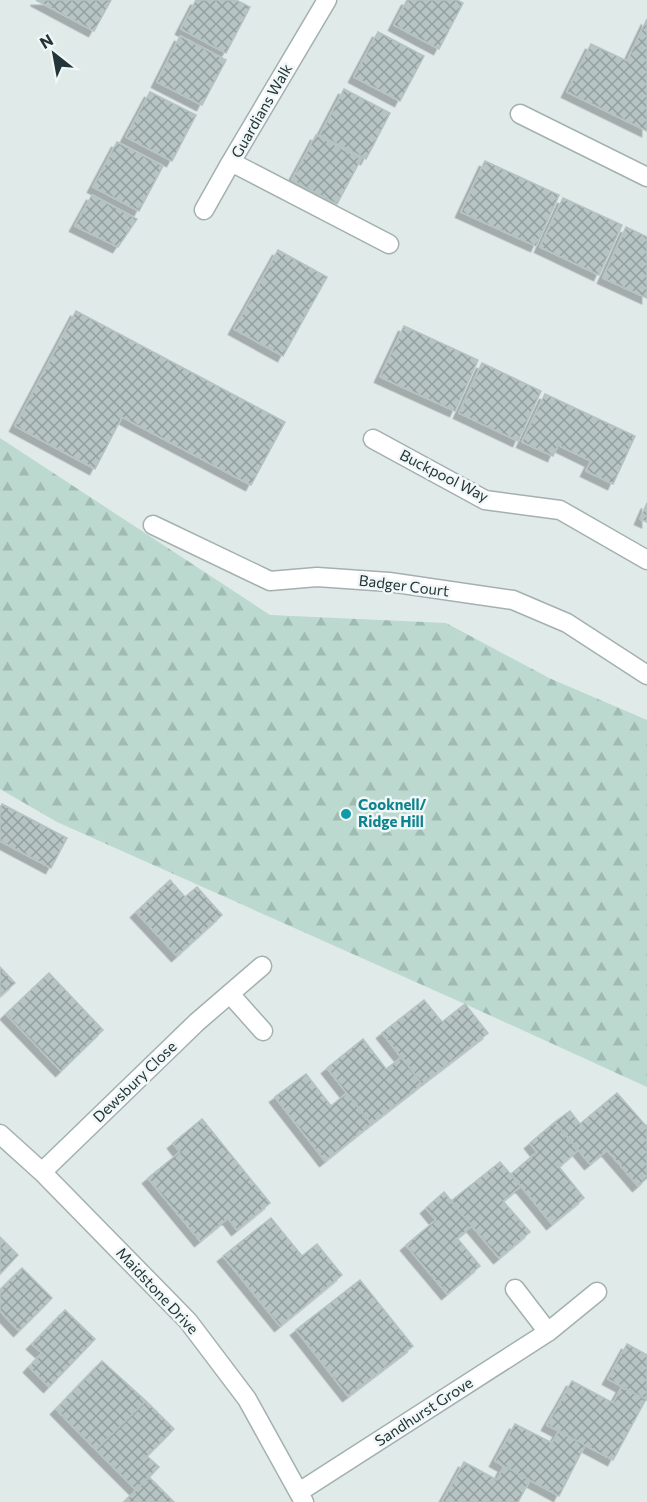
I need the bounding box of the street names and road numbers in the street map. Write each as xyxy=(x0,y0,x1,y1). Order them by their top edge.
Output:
street label: Guardians Walk xyxy=(227,60,295,161)
street label: Buckpool Way xyxy=(397,445,492,505)
street label: Badger Court xyxy=(358,571,450,599)
street label: Dewsbury Close xyxy=(89,1037,180,1126)
street label: Maidstone Drive xyxy=(113,1243,203,1337)
street label: Sandhurst Grove xyxy=(371,1373,476,1450)

